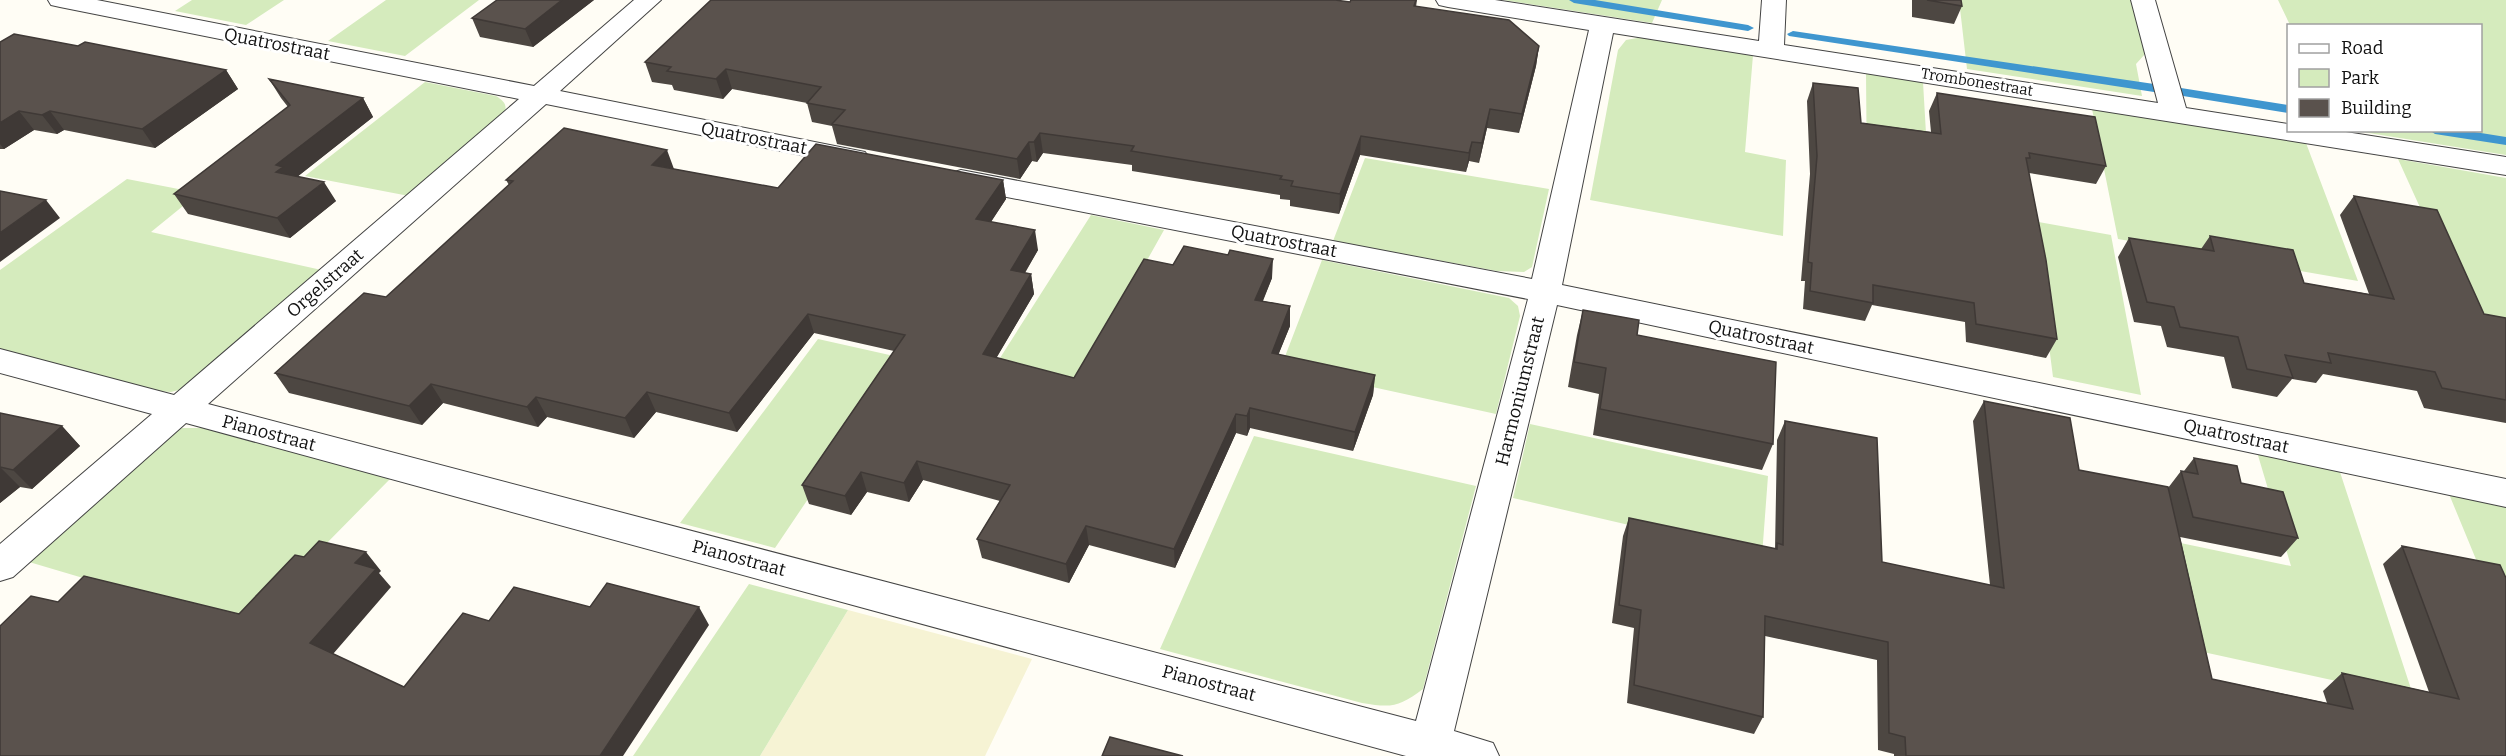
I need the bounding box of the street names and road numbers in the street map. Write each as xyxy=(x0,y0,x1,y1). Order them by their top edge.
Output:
street label: Quatrostraat xyxy=(222,23,332,65)
street label: Trombonestraat xyxy=(1920,64,2035,100)
street label: Quatrostraat xyxy=(699,117,809,159)
street label: Quatrostraat xyxy=(1229,220,1339,262)
street label: Orgelstraat xyxy=(282,243,368,322)
street label: Harmoniumstraat xyxy=(1491,314,1549,468)
street label: Quatrostraat xyxy=(1706,315,1816,359)
street label: Pianostraat xyxy=(220,410,319,456)
street label: Quatrostraat xyxy=(2181,414,2291,458)
street label: Pianostraat xyxy=(690,535,789,581)
street label: Pianostraat xyxy=(1160,660,1259,706)

